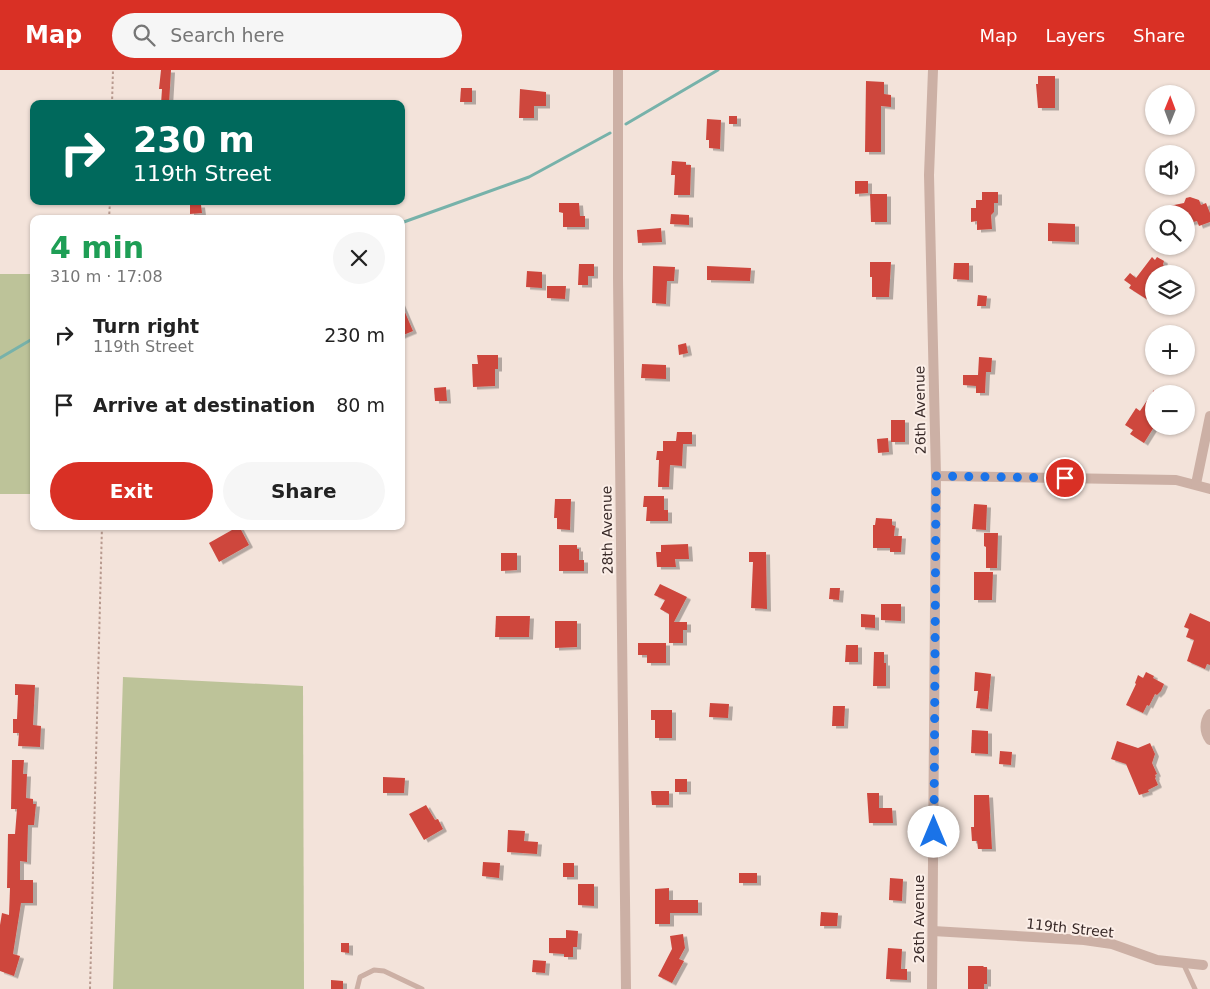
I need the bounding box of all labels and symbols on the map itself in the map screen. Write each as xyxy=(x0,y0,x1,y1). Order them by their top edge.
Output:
north arrow xyxy=(1145,85,1195,135)
street label: 26th Avenue xyxy=(911,366,929,454)
pin xyxy=(1044,457,1086,499)
street label: 28th Avenue xyxy=(598,486,616,574)
position arrow xyxy=(907,805,959,857)
street label: 26th Avenue xyxy=(911,875,927,963)
street label: 119th Street xyxy=(1025,915,1115,941)

